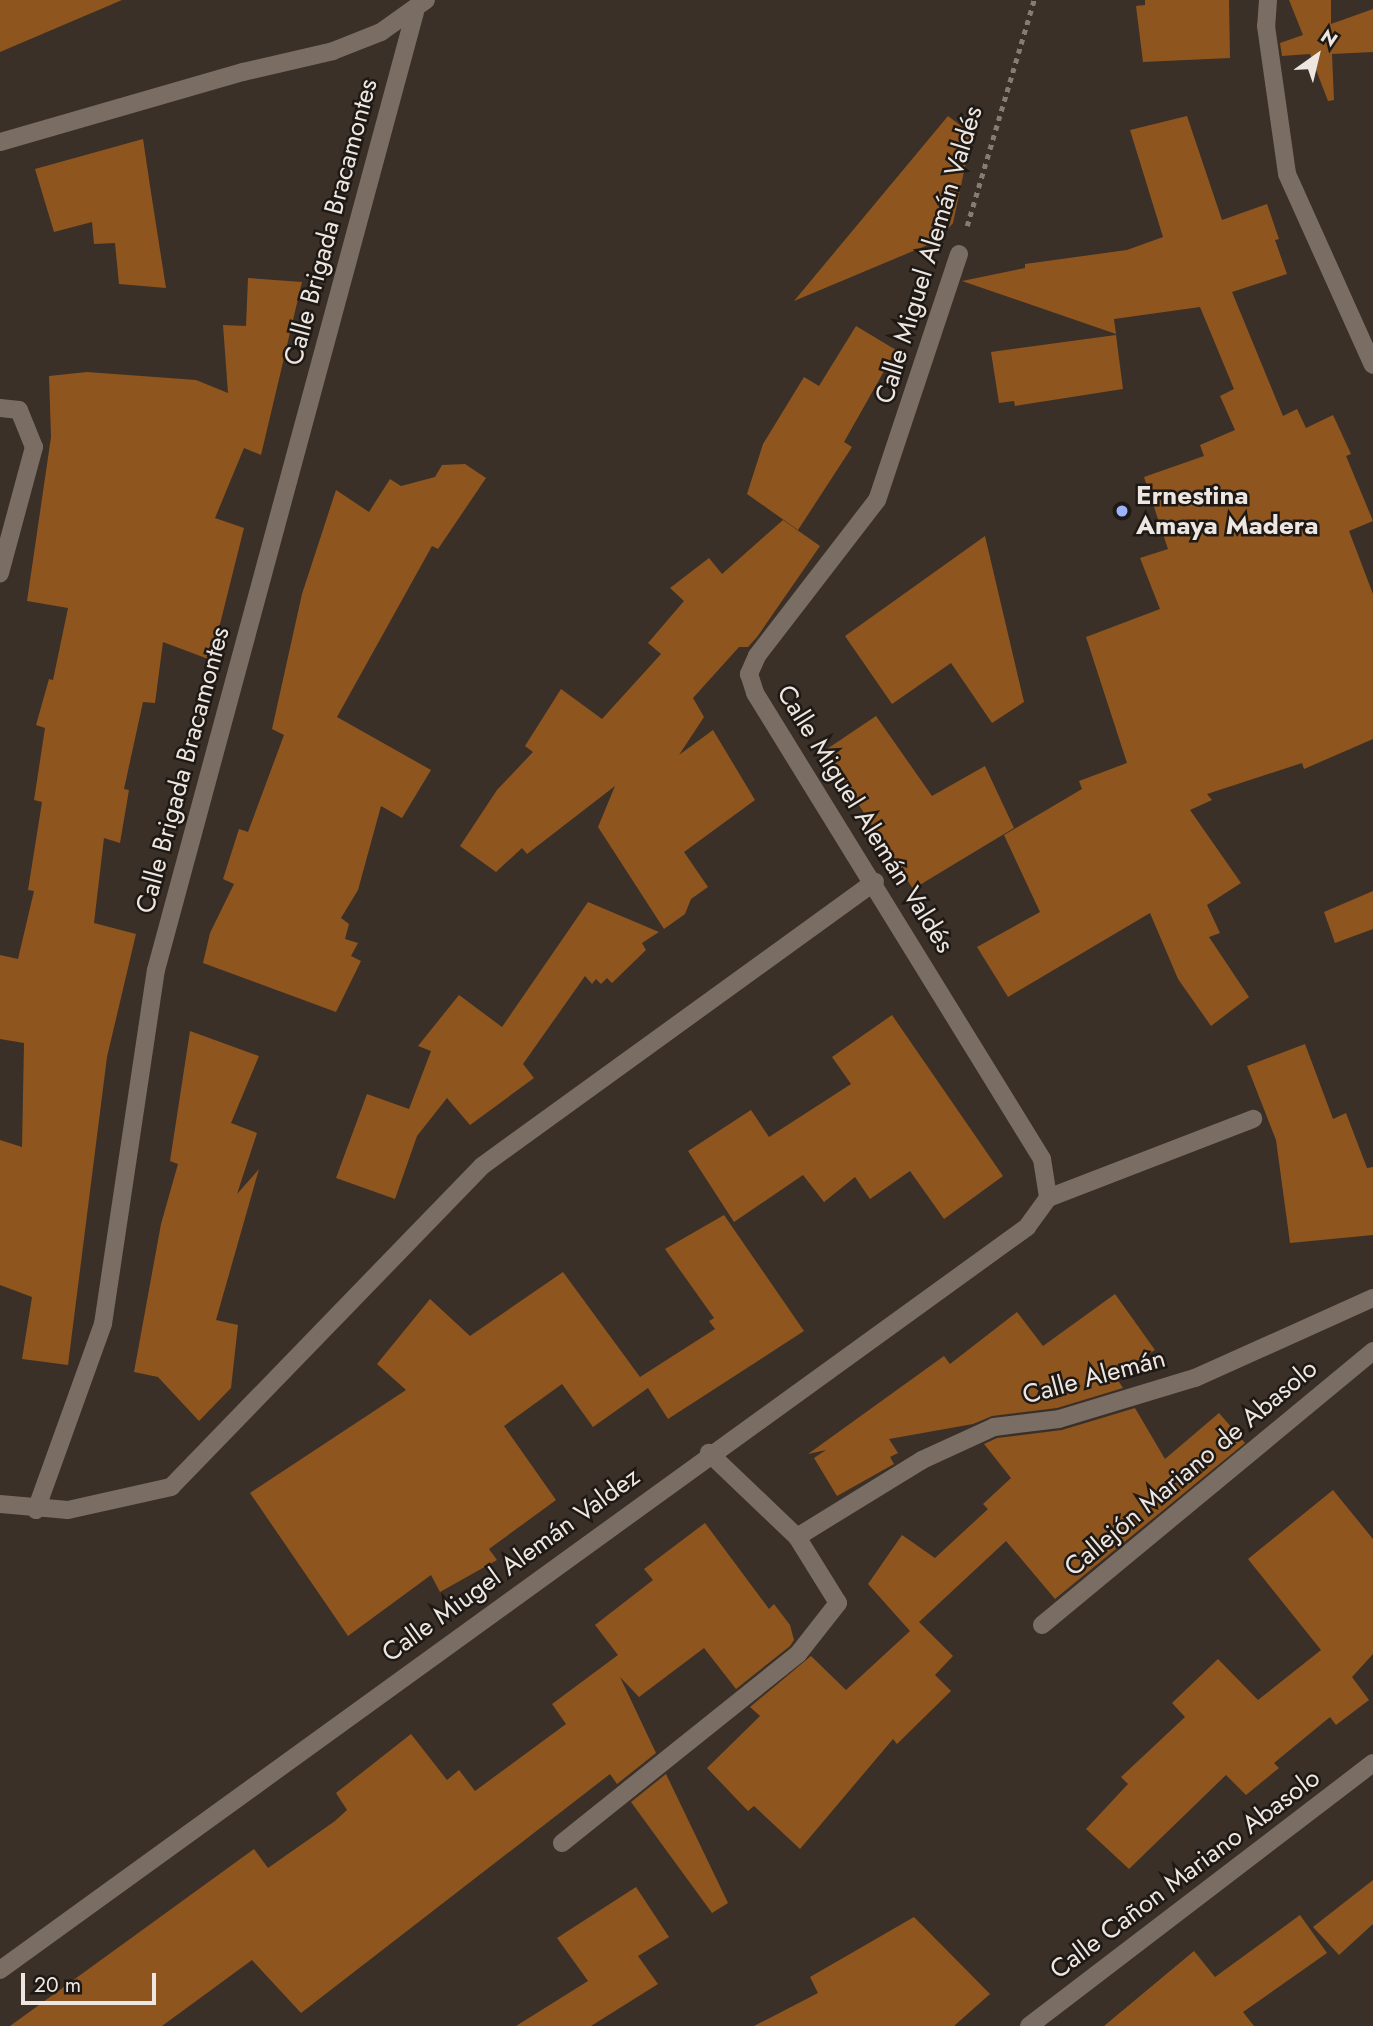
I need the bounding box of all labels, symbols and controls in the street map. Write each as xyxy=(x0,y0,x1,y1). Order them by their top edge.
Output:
north arrow xyxy=(1282,21,1352,91)
text: N xyxy=(1315,23,1343,54)
street label: Calle Brigada Bracamontes xyxy=(278,75,384,369)
street label: Calle Miguel Alemán Valdés xyxy=(869,102,989,408)
place label: Ernestina Amaya Madera xyxy=(1136,480,1318,542)
marker: Ernestina Amaya Madera xyxy=(1114,503,1130,519)
street label: Calle Brigada Bracamontes xyxy=(130,623,236,917)
street label: Calle Miguel Alemán Valdés xyxy=(770,679,960,959)
street label: Calle Alemán xyxy=(1019,1343,1169,1411)
street label: Callejón Mariano de Abasolo xyxy=(1058,1353,1324,1583)
street label: Calle Miugel Alemán Valdez xyxy=(376,1461,646,1669)
street label: Calle Cañon Mariano Abasolo xyxy=(1044,1762,1326,1986)
scale bar xyxy=(24,1960,159,2004)
text: 20 m xyxy=(34,1970,81,2000)

